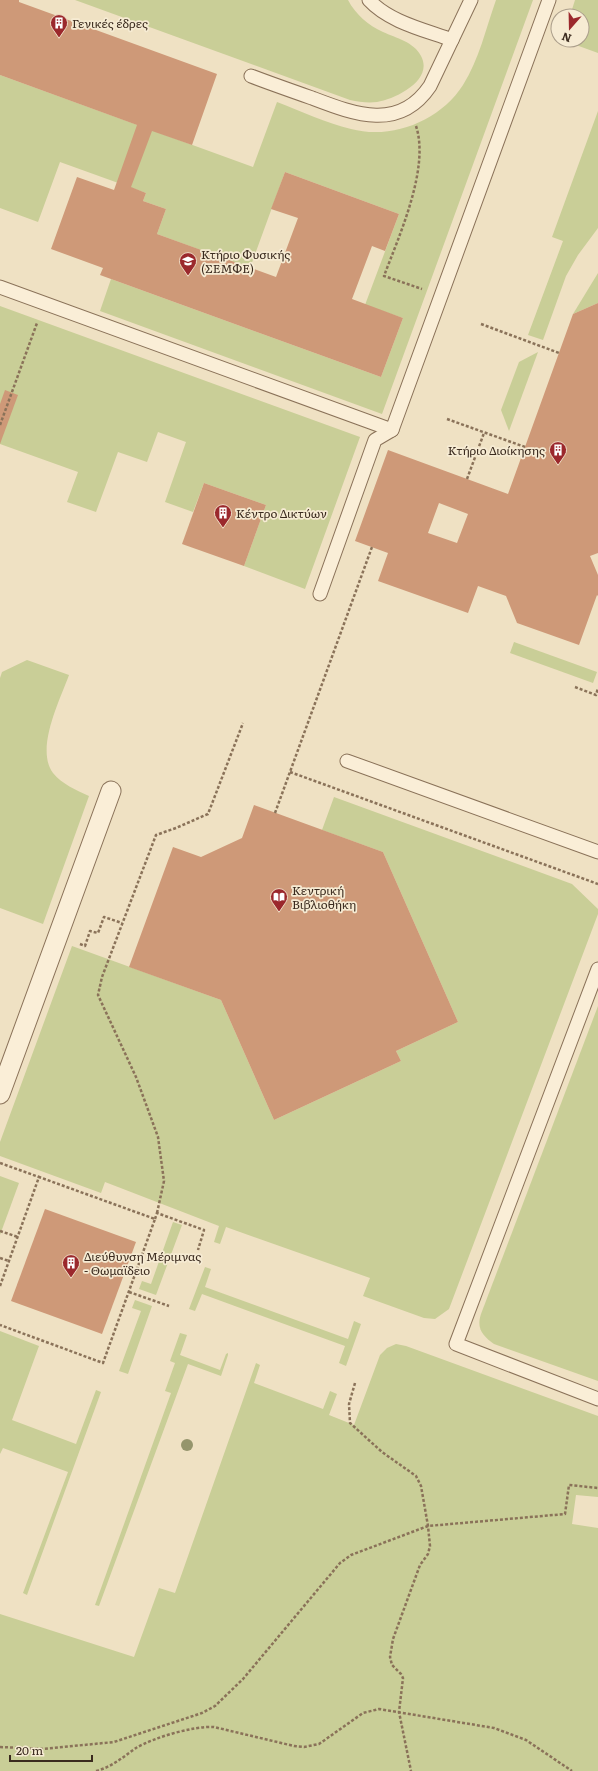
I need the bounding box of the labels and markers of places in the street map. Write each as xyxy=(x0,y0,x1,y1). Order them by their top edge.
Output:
building icon: Γενικές έδρες xyxy=(49,13,69,38)
place label: Γενικές έδρες xyxy=(72,14,148,32)
place label: Κτήριο Φυσικής (ΣΕΜΦΕ) xyxy=(201,245,290,277)
school or university icon: Κτήριο Φυσικής (ΣΕΜΦΕ) xyxy=(178,251,198,276)
building icon: Κτήριο Διοίκησης xyxy=(548,440,568,465)
place label: Κτήριο Διοίκησης xyxy=(448,441,545,459)
building icon: Κέντρο Δικτύων xyxy=(213,503,233,528)
place label: Κέντρο Δικτύων xyxy=(236,504,327,522)
place label: Κεντρική Βιβλιοθήκη xyxy=(292,881,356,913)
library icon: Κεντρική Βιβλιοθήκη xyxy=(269,887,289,912)
place label: Διεύθυνση Μέριμνας - Θωμαϊδειο xyxy=(84,1247,201,1279)
building icon: Διεύθυνση Μέριμνας - Θωμαϊδειο xyxy=(61,1253,81,1278)

